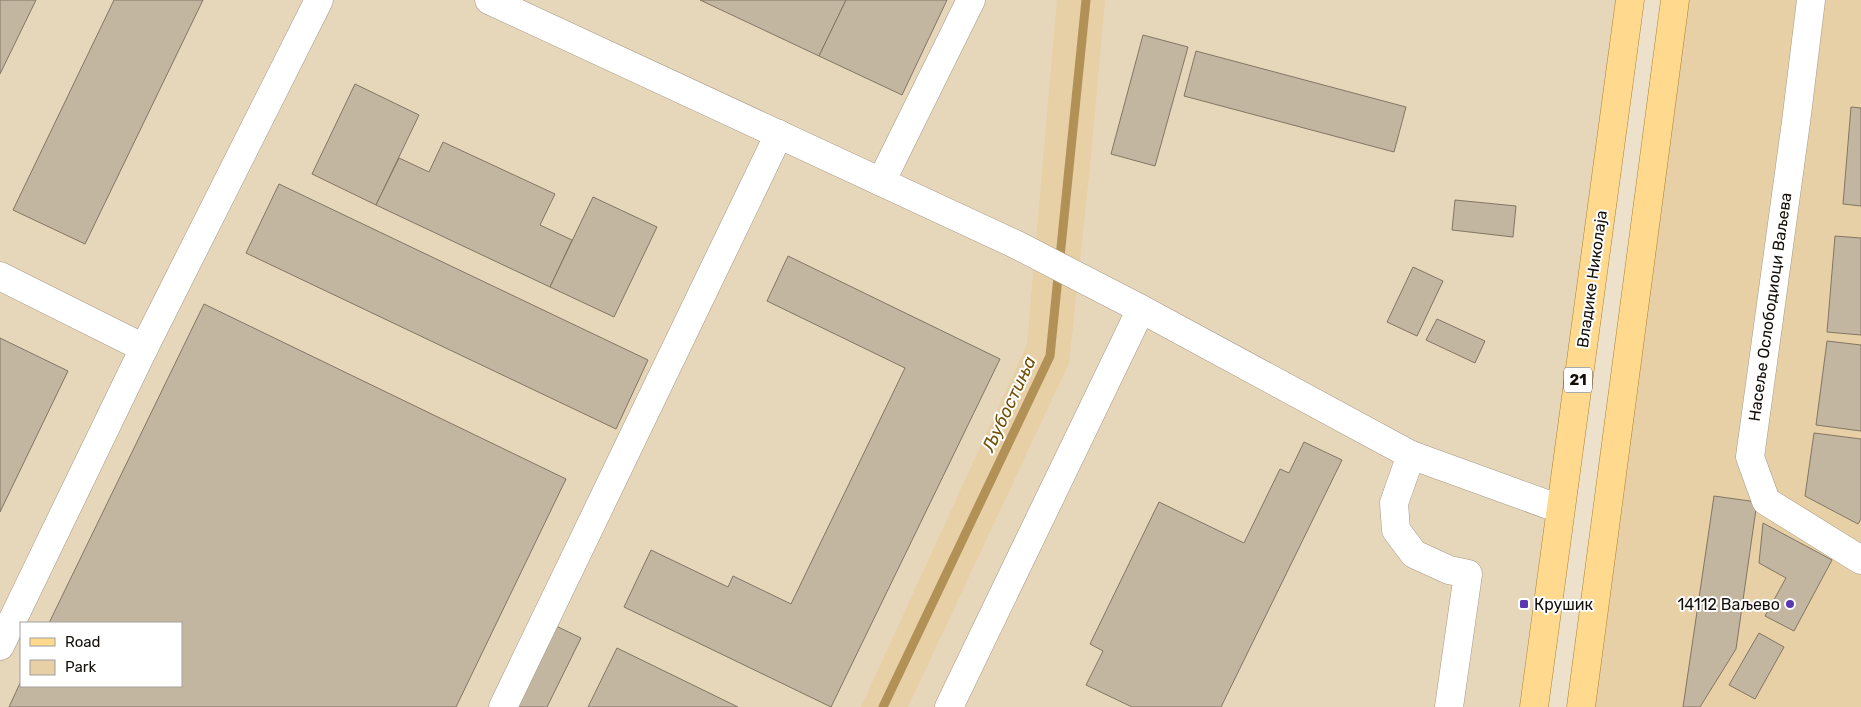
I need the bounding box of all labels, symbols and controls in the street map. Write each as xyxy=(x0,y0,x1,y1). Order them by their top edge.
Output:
street label: Насеље Ослободиоци Ваљева xyxy=(1745,191,1795,423)
street label: Владике Николаја xyxy=(1573,209,1611,349)
water label: Љубостиња xyxy=(977,352,1041,456)
road number: 21 xyxy=(1564,368,1592,392)
place label: Крушик xyxy=(1534,595,1594,614)
place label: 14112 Ваљево xyxy=(1677,595,1780,614)
marker: Крушик xyxy=(1518,598,1530,610)
marker: 14112 Ваљево xyxy=(1784,598,1796,610)
legend xyxy=(20,622,182,687)
text: Road xyxy=(65,633,101,651)
text: Park xyxy=(65,658,96,676)

